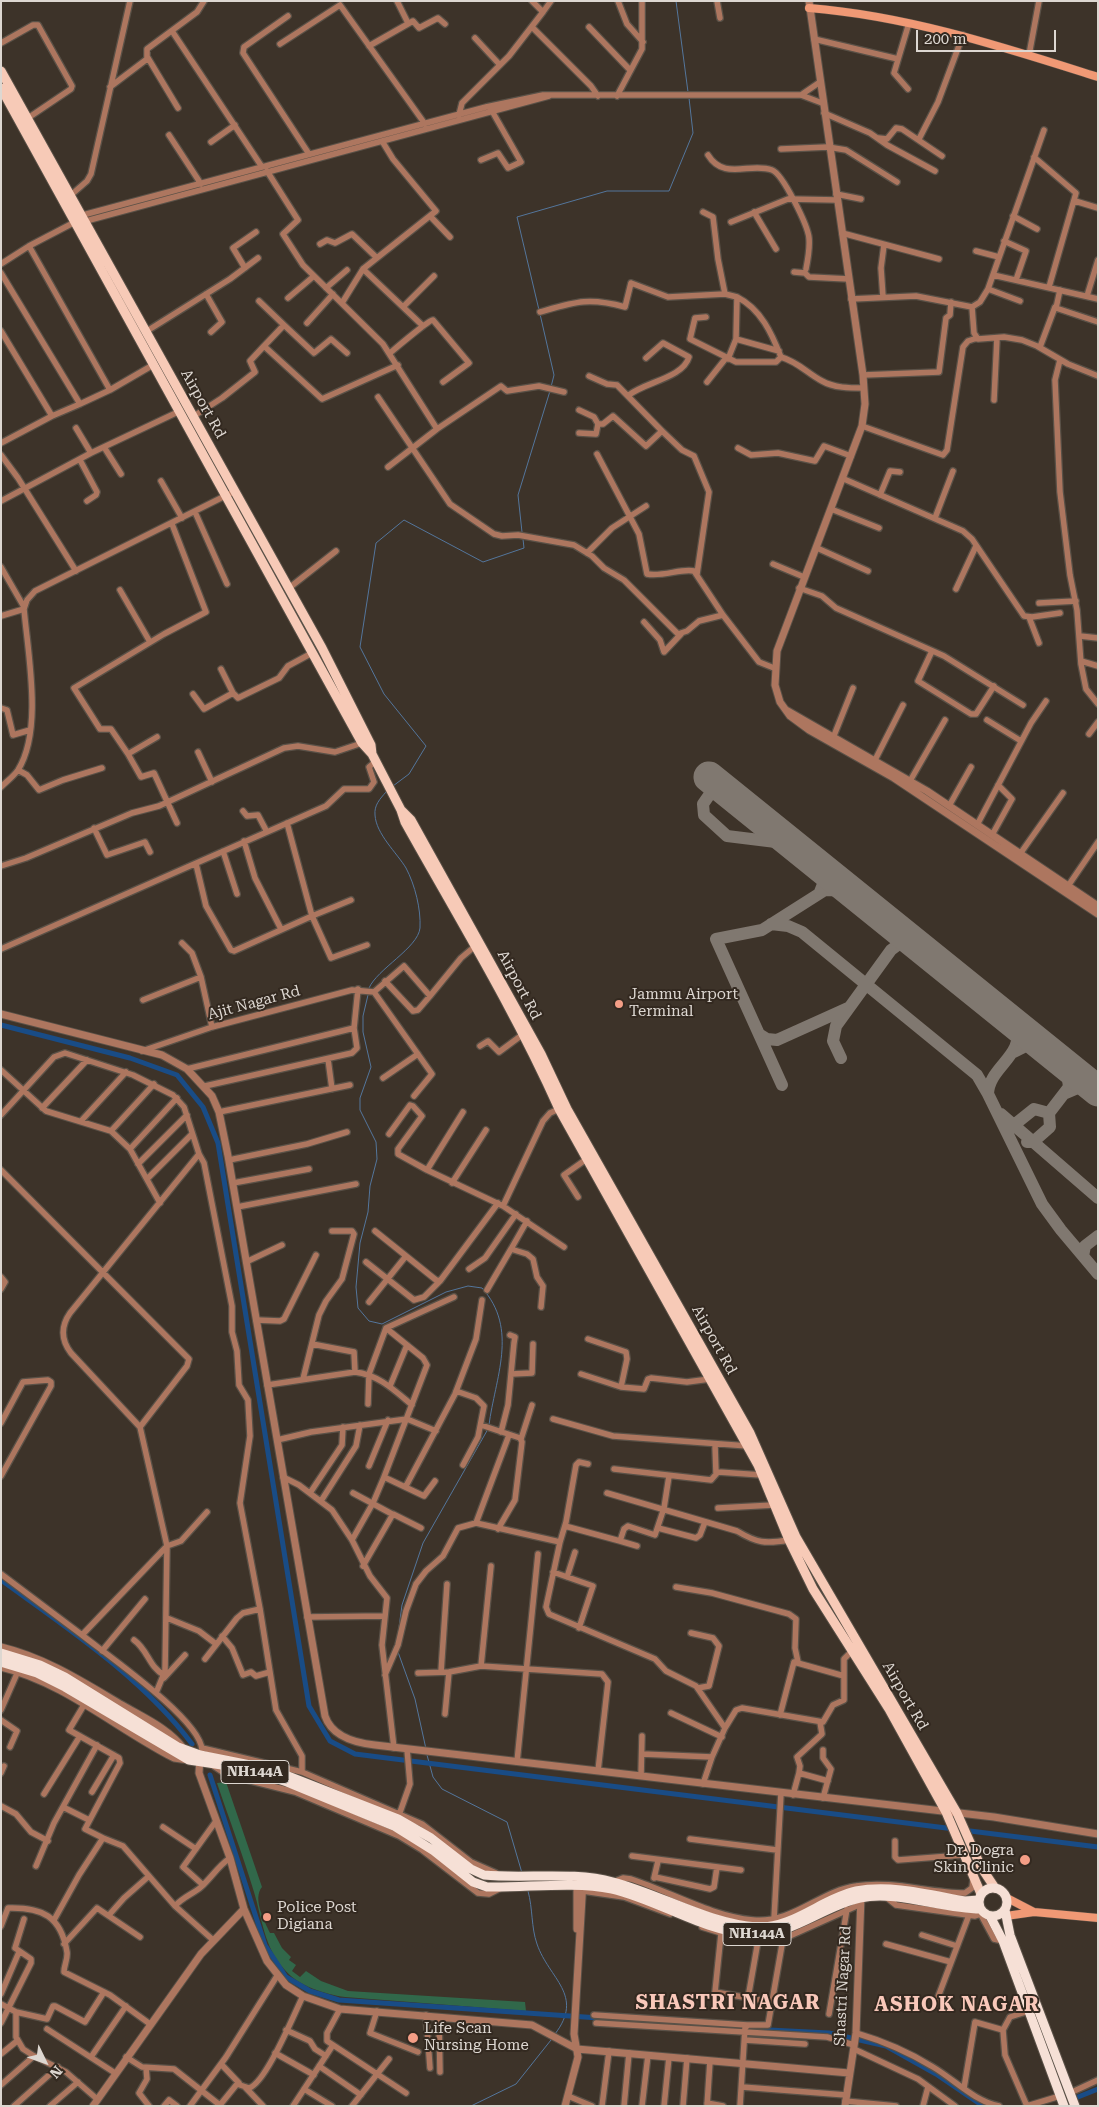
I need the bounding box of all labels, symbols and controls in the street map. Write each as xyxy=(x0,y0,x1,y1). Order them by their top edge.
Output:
scale bar xyxy=(919,20,1059,52)
text: 200 m xyxy=(924,30,967,48)
street label: Airport Rd xyxy=(177,366,229,442)
street label: Airport Rd xyxy=(493,947,545,1023)
street label: Ajit Nagar Rd xyxy=(206,982,302,1024)
place label: Jammu Airport Terminal xyxy=(629,986,738,1021)
marker: Jammu Airport Terminal xyxy=(613,998,625,1010)
street label: Airport Rd xyxy=(688,1302,740,1378)
street label: Airport Rd xyxy=(878,1659,932,1733)
road number: NH144A xyxy=(221,1760,289,1784)
place label: Dr. Dogra Skin Clinic xyxy=(934,1842,1014,1877)
marker: Dr. Dogra Skin Clinic xyxy=(1018,1853,1032,1867)
place label: Police Post Digiana xyxy=(277,1899,357,1934)
marker: Police Post Digiana xyxy=(261,1911,273,1923)
road number: NH144A xyxy=(723,1922,791,1946)
street label: Shastri Nagar Rd xyxy=(831,1925,855,2047)
district label: SHASTRI NAGAR xyxy=(634,1991,822,2015)
district label: ASHOK NAGAR xyxy=(873,1993,1041,2017)
place label: Life Scan Nursing Home xyxy=(424,2020,529,2055)
marker: Life Scan Nursing Home xyxy=(406,2031,420,2045)
north arrow xyxy=(20,2037,70,2087)
text: N xyxy=(47,2063,66,2081)

